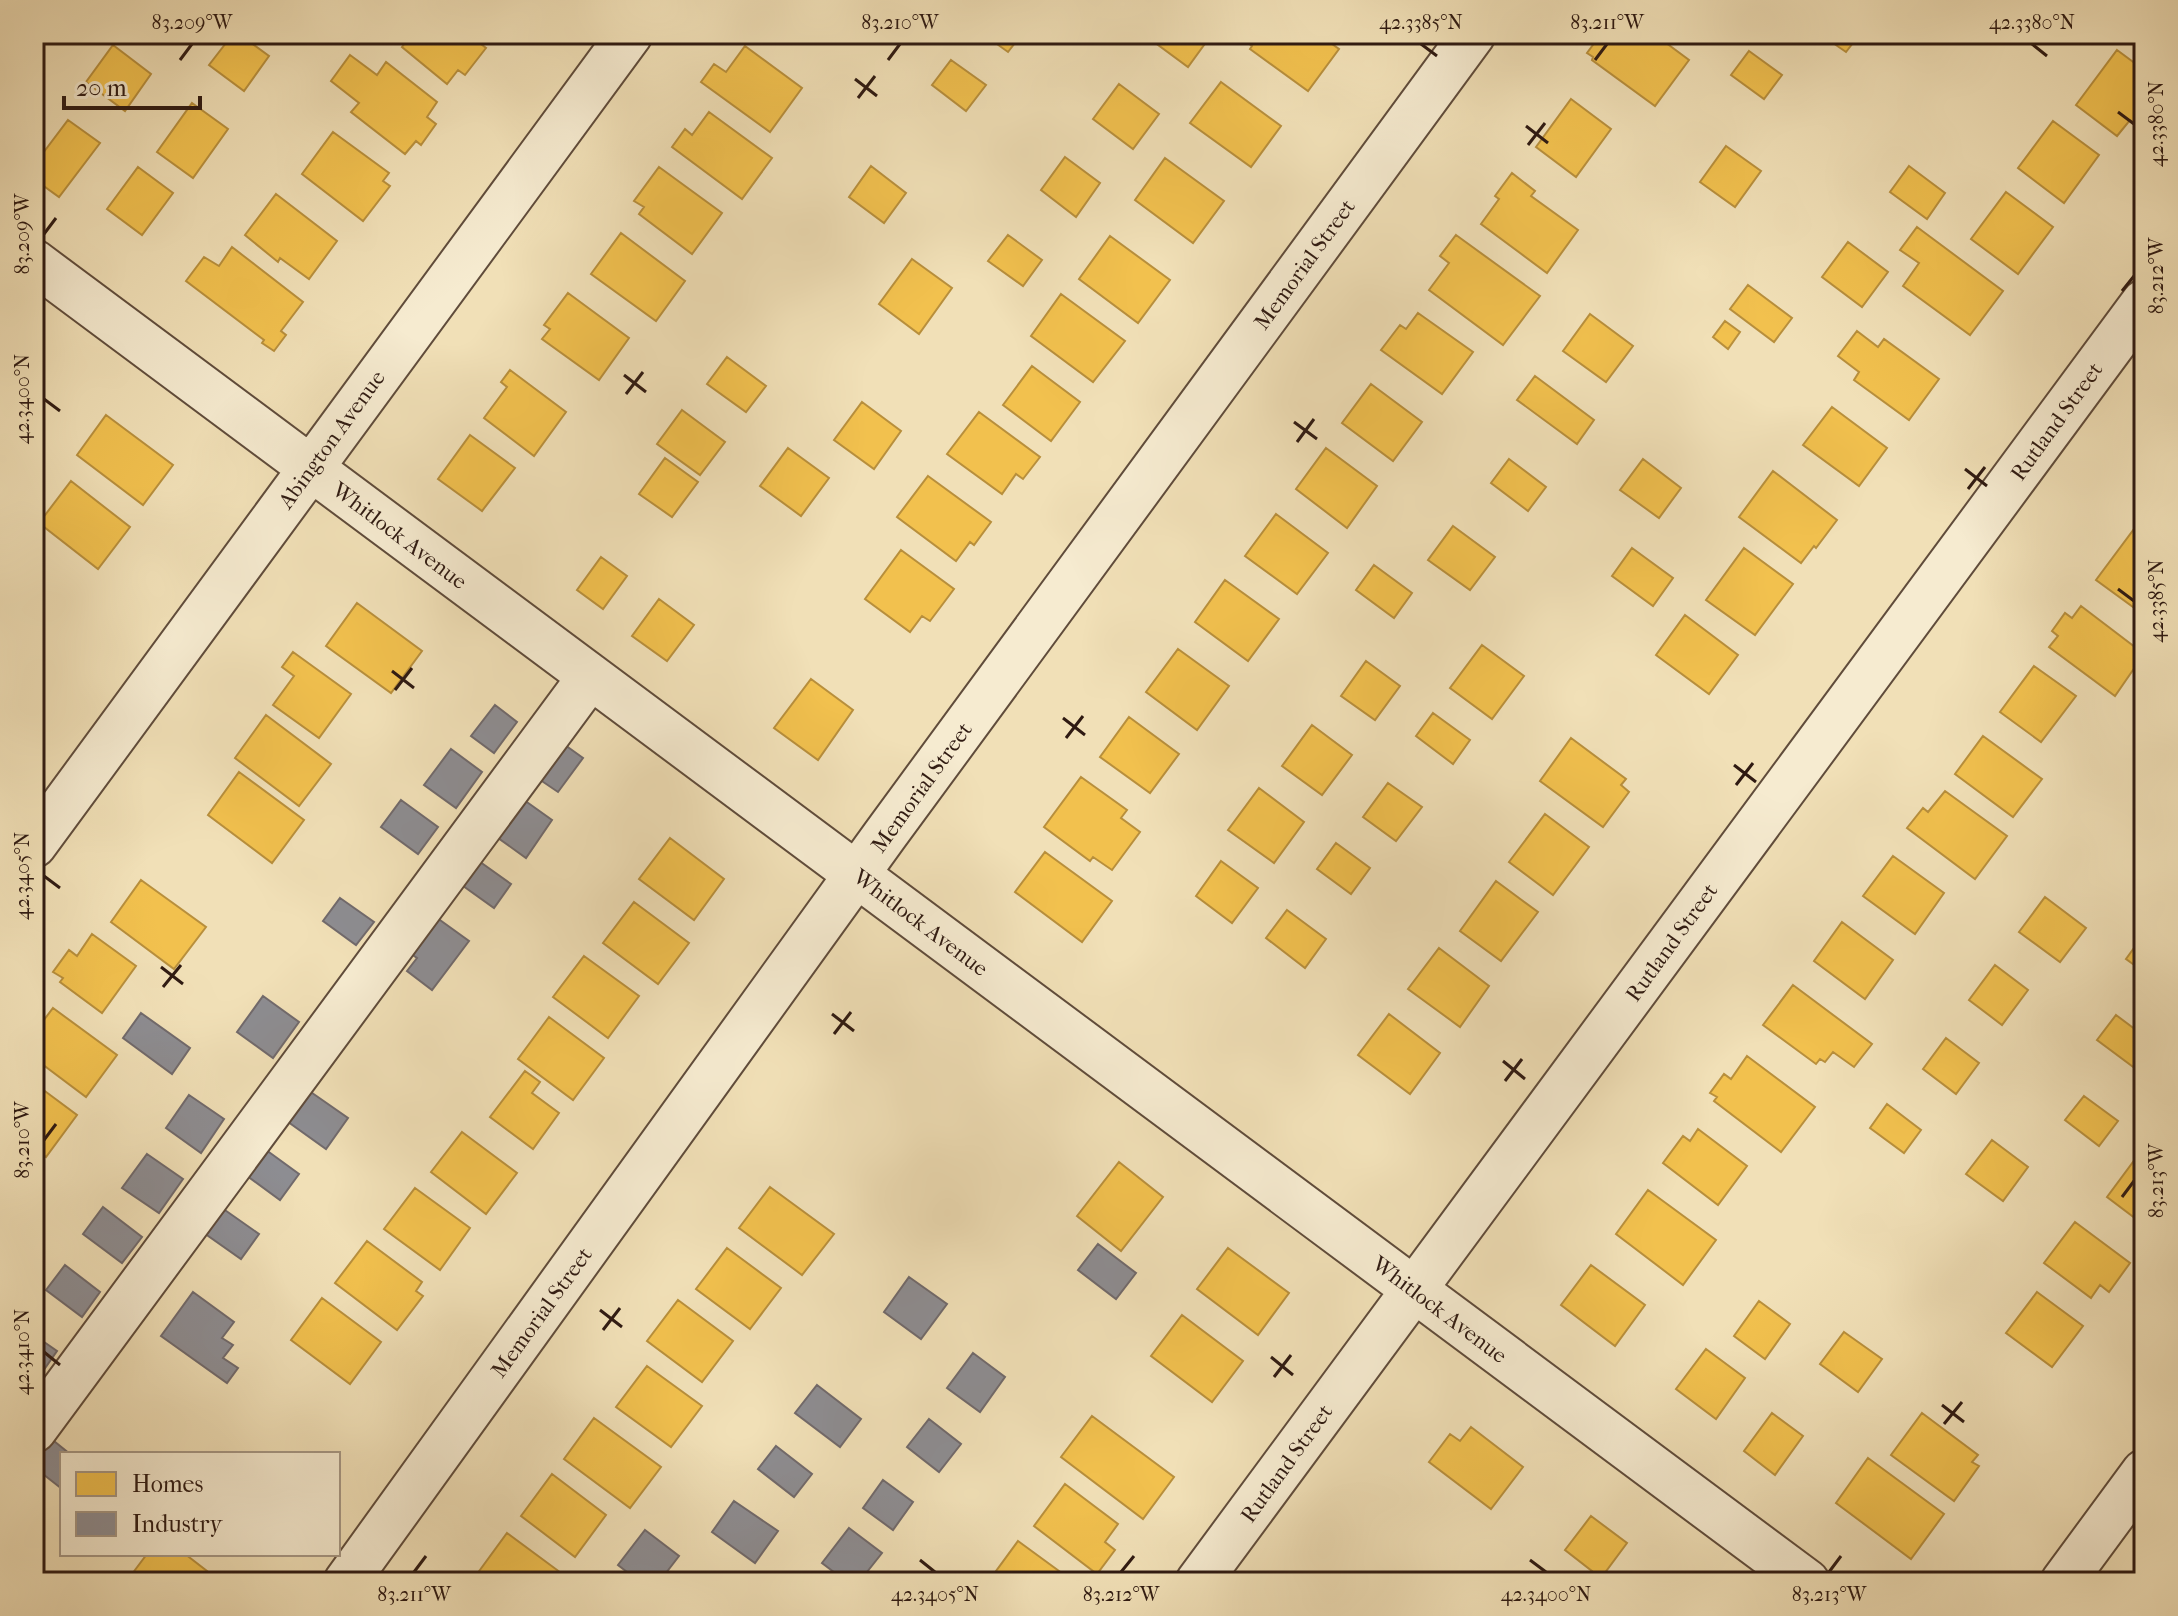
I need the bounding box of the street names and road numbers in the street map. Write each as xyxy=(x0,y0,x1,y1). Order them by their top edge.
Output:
street label: Memorial Street xyxy=(1249,194,1361,335)
street label: Rutland Street xyxy=(2005,357,2108,486)
street label: Abington Avenue xyxy=(272,365,391,515)
street label: Whitlock Avenue xyxy=(326,476,472,595)
street label: Memorial Street xyxy=(866,717,978,858)
street label: Whitlock Avenue xyxy=(847,863,993,982)
street label: Rutland Street xyxy=(1620,878,1723,1007)
street label: Memorial Street xyxy=(486,1242,598,1383)
street label: Whitlock Avenue xyxy=(1366,1250,1512,1369)
street label: Rutland Street xyxy=(1235,1399,1338,1528)

